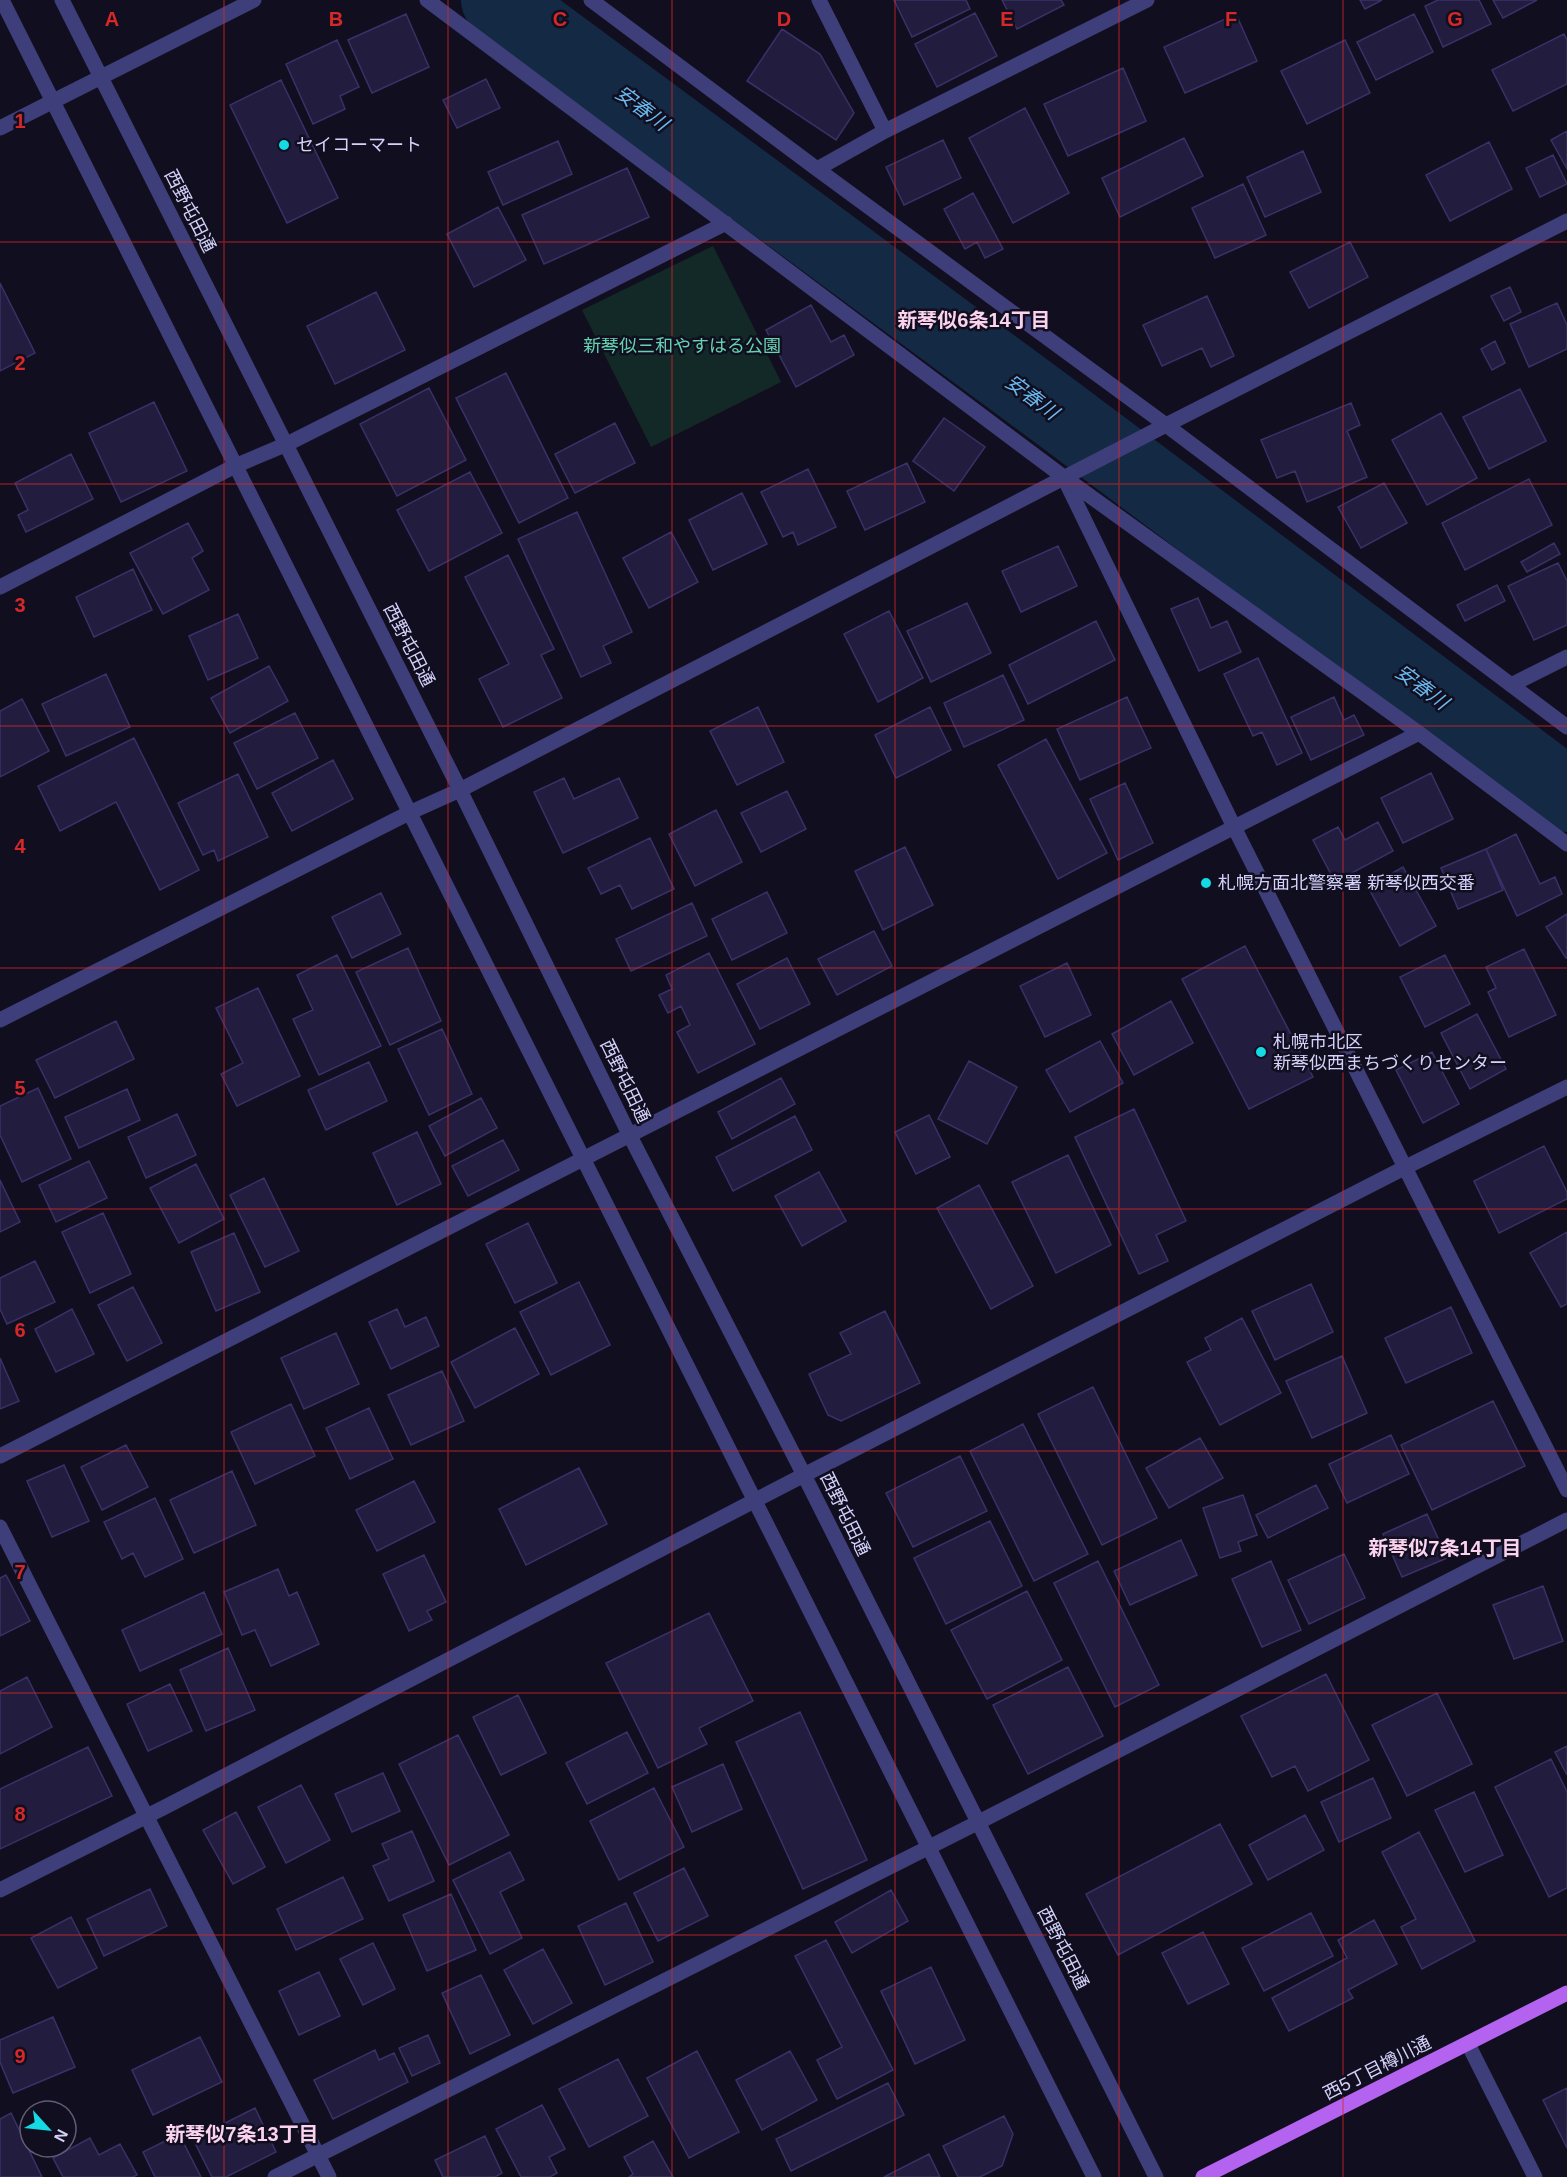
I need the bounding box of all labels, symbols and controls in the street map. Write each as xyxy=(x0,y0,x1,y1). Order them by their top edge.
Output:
text: A xyxy=(105,8,119,30)
text: B xyxy=(329,8,343,30)
text: C xyxy=(553,8,567,30)
text: D xyxy=(777,8,791,30)
text: E xyxy=(1000,8,1014,30)
text: F xyxy=(1225,8,1237,30)
text: G xyxy=(1447,8,1463,30)
water label: 安春川 xyxy=(611,81,674,136)
text: 1 xyxy=(14,110,26,132)
place label: セイコーマート xyxy=(296,135,422,155)
marker: セイコーマート xyxy=(277,138,291,152)
street label: 西野屯田通 xyxy=(161,166,219,256)
district label: 新琴似6条14丁目 xyxy=(897,309,1051,331)
park label: 新琴似三和やすはる公園 xyxy=(583,336,781,356)
text: 2 xyxy=(14,352,26,374)
water label: 安春川 xyxy=(1001,370,1064,425)
text: 3 xyxy=(14,594,26,616)
street label: 西野屯田通 xyxy=(380,600,438,690)
water label: 安春川 xyxy=(1391,660,1454,715)
text: 4 xyxy=(14,835,26,857)
place label: 札幌方面北警察署 新琴似西交番 xyxy=(1218,873,1475,893)
marker: 札幌方面北警察署 新琴似西交番 xyxy=(1199,876,1213,890)
place label: 札幌市北区 新琴似西まちづくりセンター xyxy=(1273,1032,1507,1073)
street label: 西野屯田通 xyxy=(596,1036,654,1126)
marker: 札幌市北区 新琴似西まちづくりセンター xyxy=(1254,1045,1268,1059)
text: 5 xyxy=(14,1077,26,1099)
text: 6 xyxy=(14,1319,26,1341)
street label: 西野屯田通 xyxy=(816,1469,874,1559)
district label: 新琴似7条14丁目 xyxy=(1368,1537,1522,1559)
text: 7 xyxy=(14,1561,26,1583)
text: 8 xyxy=(14,1803,26,1825)
street label: 西野屯田通 xyxy=(1034,1903,1092,1993)
street label: 西5丁目樽川通 xyxy=(1320,2032,1434,2104)
text: 9 xyxy=(14,2045,26,2067)
north arrow xyxy=(18,2099,78,2159)
district label: 新琴似7条13丁目 xyxy=(165,2123,319,2145)
text: N xyxy=(51,2127,71,2145)

